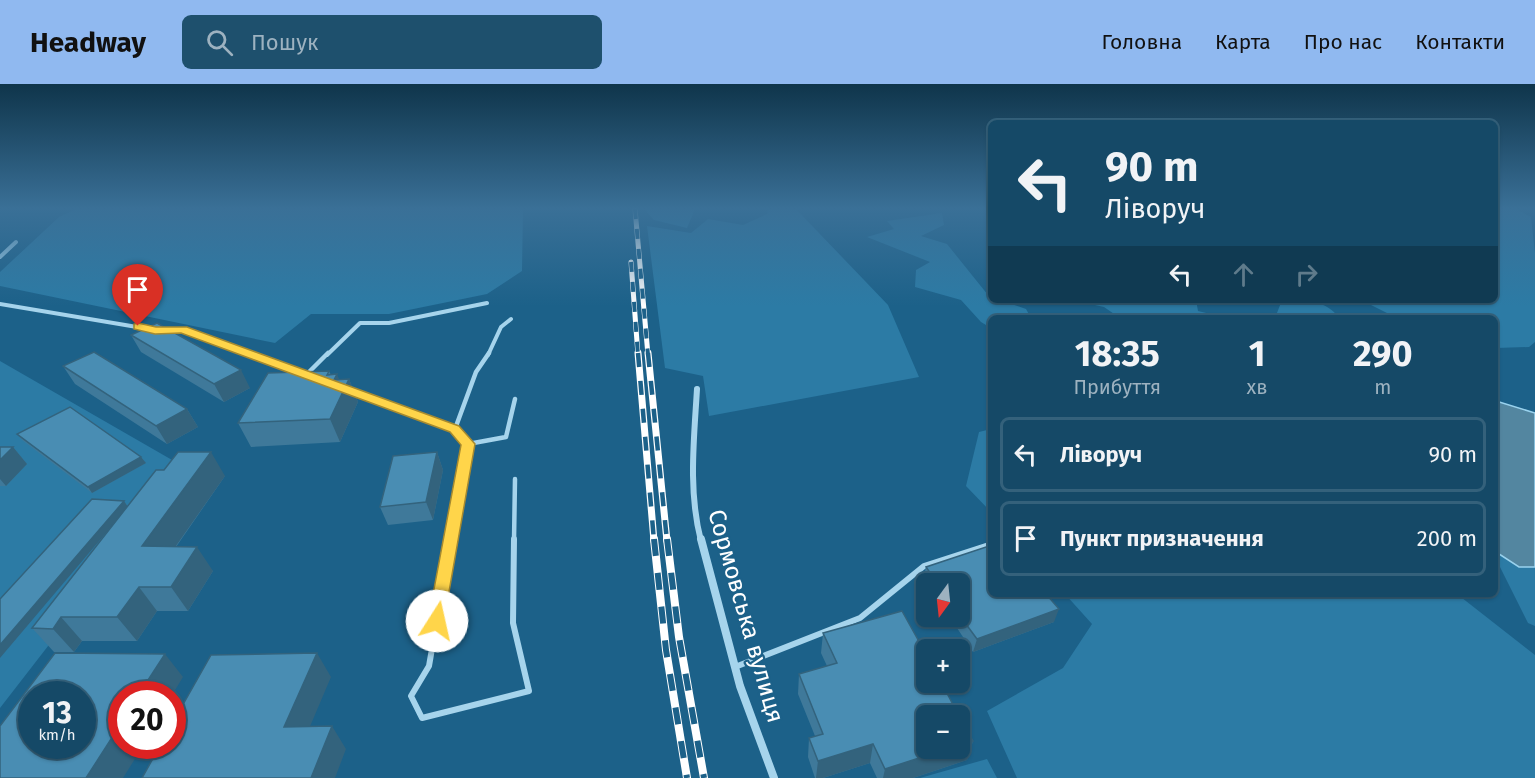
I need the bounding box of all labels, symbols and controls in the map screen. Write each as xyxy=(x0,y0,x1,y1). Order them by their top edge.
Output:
search box xyxy=(182,15,602,69)
text: Headway xyxy=(30,26,146,59)
icon: search xyxy=(203,26,236,59)
text: Пошук xyxy=(251,29,318,56)
text: Головна xyxy=(1101,29,1182,55)
text: Карта xyxy=(1215,29,1271,55)
text: Про нас xyxy=(1304,29,1382,55)
text: Контакти xyxy=(1415,29,1505,55)
text: 90 m xyxy=(1105,142,1199,192)
icon: left xyxy=(1006,144,1084,222)
text: Ліворуч xyxy=(1105,193,1205,225)
icon: left xyxy=(1164,258,1197,291)
icon: ahead xyxy=(1227,258,1260,291)
icon: right xyxy=(1290,258,1323,291)
pin xyxy=(112,264,163,326)
icon: arrive xyxy=(121,273,154,306)
text: 18:35 xyxy=(1075,332,1160,376)
text: 1 xyxy=(1249,332,1265,376)
text: 290 xyxy=(1353,332,1413,376)
text: Прибуття xyxy=(1073,375,1161,399)
text: хв xyxy=(1247,375,1268,399)
text: m xyxy=(1374,375,1391,399)
icon: left xyxy=(1009,438,1042,471)
text: Ліворуч xyxy=(1060,441,1142,468)
text: 90 m xyxy=(1428,441,1477,468)
street label: Сормовська вулиця xyxy=(702,506,790,726)
icon: arrive xyxy=(1009,522,1042,555)
text: Пункт призначення xyxy=(1060,525,1264,552)
text: 200 m xyxy=(1417,525,1477,552)
north arrow xyxy=(916,573,970,627)
map controls xyxy=(916,573,970,759)
position arrow xyxy=(405,589,469,653)
button: + xyxy=(916,639,970,693)
speed limit sign: 20 xyxy=(108,681,186,759)
text: 13 xyxy=(42,695,72,731)
button: − xyxy=(916,705,970,759)
text: km/h xyxy=(38,726,76,744)

